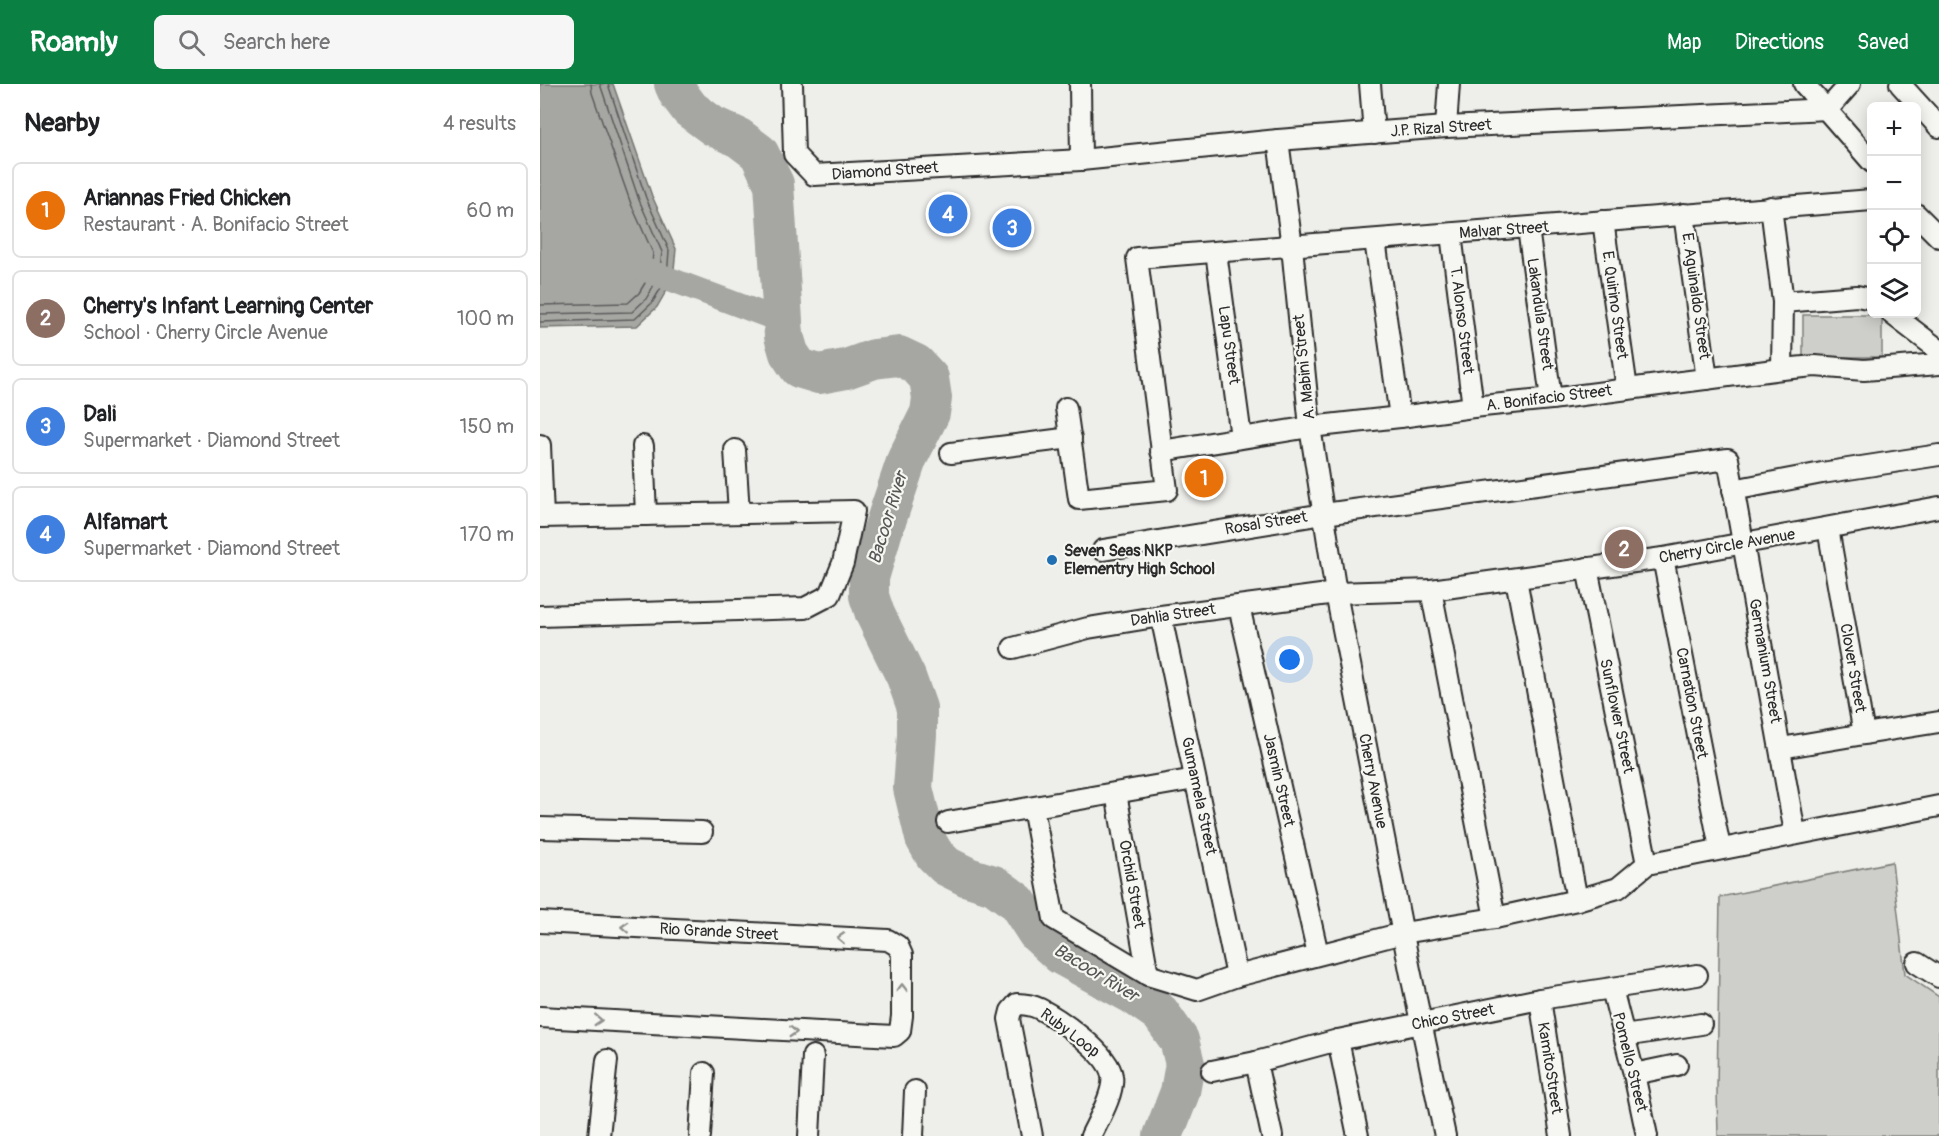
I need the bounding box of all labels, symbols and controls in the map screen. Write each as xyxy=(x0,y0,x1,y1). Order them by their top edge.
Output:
search box xyxy=(154,15,574,69)
text: Roamly xyxy=(30,25,118,60)
icon: search xyxy=(175,26,208,59)
text: Search here xyxy=(223,28,330,56)
text: Map xyxy=(1667,29,1702,56)
text: Directions xyxy=(1735,29,1824,56)
text: Saved xyxy=(1857,29,1909,56)
map controls xyxy=(1867,102,1921,318)
button: + xyxy=(1867,102,1921,156)
text: Nearby xyxy=(24,107,100,139)
text: 4 results xyxy=(443,111,516,136)
street label: J.P. Rizal Street xyxy=(1390,114,1493,142)
button: − xyxy=(1867,156,1921,210)
street label: Diamond Street xyxy=(831,157,939,185)
text: Ariannas Fried Chicken xyxy=(83,184,291,212)
pin: 4 xyxy=(928,192,968,236)
text: 1 xyxy=(42,198,49,223)
text: 60 m xyxy=(467,198,514,223)
pin: 3 xyxy=(992,206,1032,250)
button: locate xyxy=(1867,210,1921,264)
text: Restaurant · A. Bonifacio Street xyxy=(83,212,349,237)
street label: Malvar Street xyxy=(1458,217,1550,243)
street label: E. Aguinaldo Street xyxy=(1677,231,1715,361)
street label: E. Quirino Street xyxy=(1597,250,1633,361)
street label: Lakandula Street xyxy=(1522,257,1558,372)
button: layers xyxy=(1867,264,1921,318)
street label: T. Alonso Street xyxy=(1445,265,1479,376)
text: Cherry's Infant Learning Center xyxy=(83,292,373,320)
street label: Lapu Street xyxy=(1214,305,1244,386)
text: 2 xyxy=(40,306,51,331)
text: 100 m xyxy=(457,306,514,331)
street label: A. Mabini Street xyxy=(1288,313,1319,421)
text: School · Cherry Circle Avenue xyxy=(83,320,328,345)
street label: A. Bonifacio Street xyxy=(1485,380,1614,416)
text: Dali xyxy=(83,400,116,428)
text: 3 xyxy=(40,414,51,439)
text: 150 m xyxy=(460,414,514,439)
text: Supermarket · Diamond Street xyxy=(83,428,340,453)
pin: 1 xyxy=(1184,456,1224,500)
water label: Bacoor River xyxy=(863,467,914,567)
street label: Rosal Street xyxy=(1223,507,1309,539)
text: Alfamart xyxy=(83,508,167,536)
text: 4 xyxy=(40,522,51,547)
text: 170 m xyxy=(460,522,514,547)
street label: Cherry Circle Avenue xyxy=(1657,524,1797,568)
pin: 2 xyxy=(1604,526,1644,572)
text: Supermarket · Diamond Street xyxy=(83,536,340,561)
place label: Seven Seas NKP Elementry High School xyxy=(1064,541,1215,579)
marker: Seven Seas NKP Elementry High School xyxy=(1045,553,1059,567)
street label: Germanium Street xyxy=(1744,597,1786,725)
street label: Dahlia Street xyxy=(1129,599,1217,631)
street label: Clover Street xyxy=(1835,622,1871,715)
your location xyxy=(1275,645,1304,674)
street label: Carnation Street xyxy=(1671,646,1713,761)
street label: Sunflower Street xyxy=(1595,657,1639,776)
street label: Jasmin Street xyxy=(1259,731,1300,829)
street label: Cherry Avenue xyxy=(1354,732,1392,830)
street label: Gumamela Street xyxy=(1177,735,1221,857)
street label: Orchid Street xyxy=(1114,838,1150,930)
street label: Rio Grande Street xyxy=(659,919,780,945)
one-way arrow xyxy=(620,920,629,933)
one-way arrow xyxy=(836,931,845,944)
water label: Bacoor River xyxy=(1049,939,1145,1009)
one-way arrow xyxy=(896,983,908,992)
street label: Chico Street xyxy=(1410,999,1497,1035)
street label: Ruby Loop xyxy=(1036,1004,1104,1062)
street label: Pomello Street xyxy=(1608,1010,1652,1114)
one-way arrow xyxy=(594,1014,603,1027)
street label: KamitoStreet xyxy=(1533,1021,1567,1116)
one-way arrow xyxy=(789,1025,798,1038)

